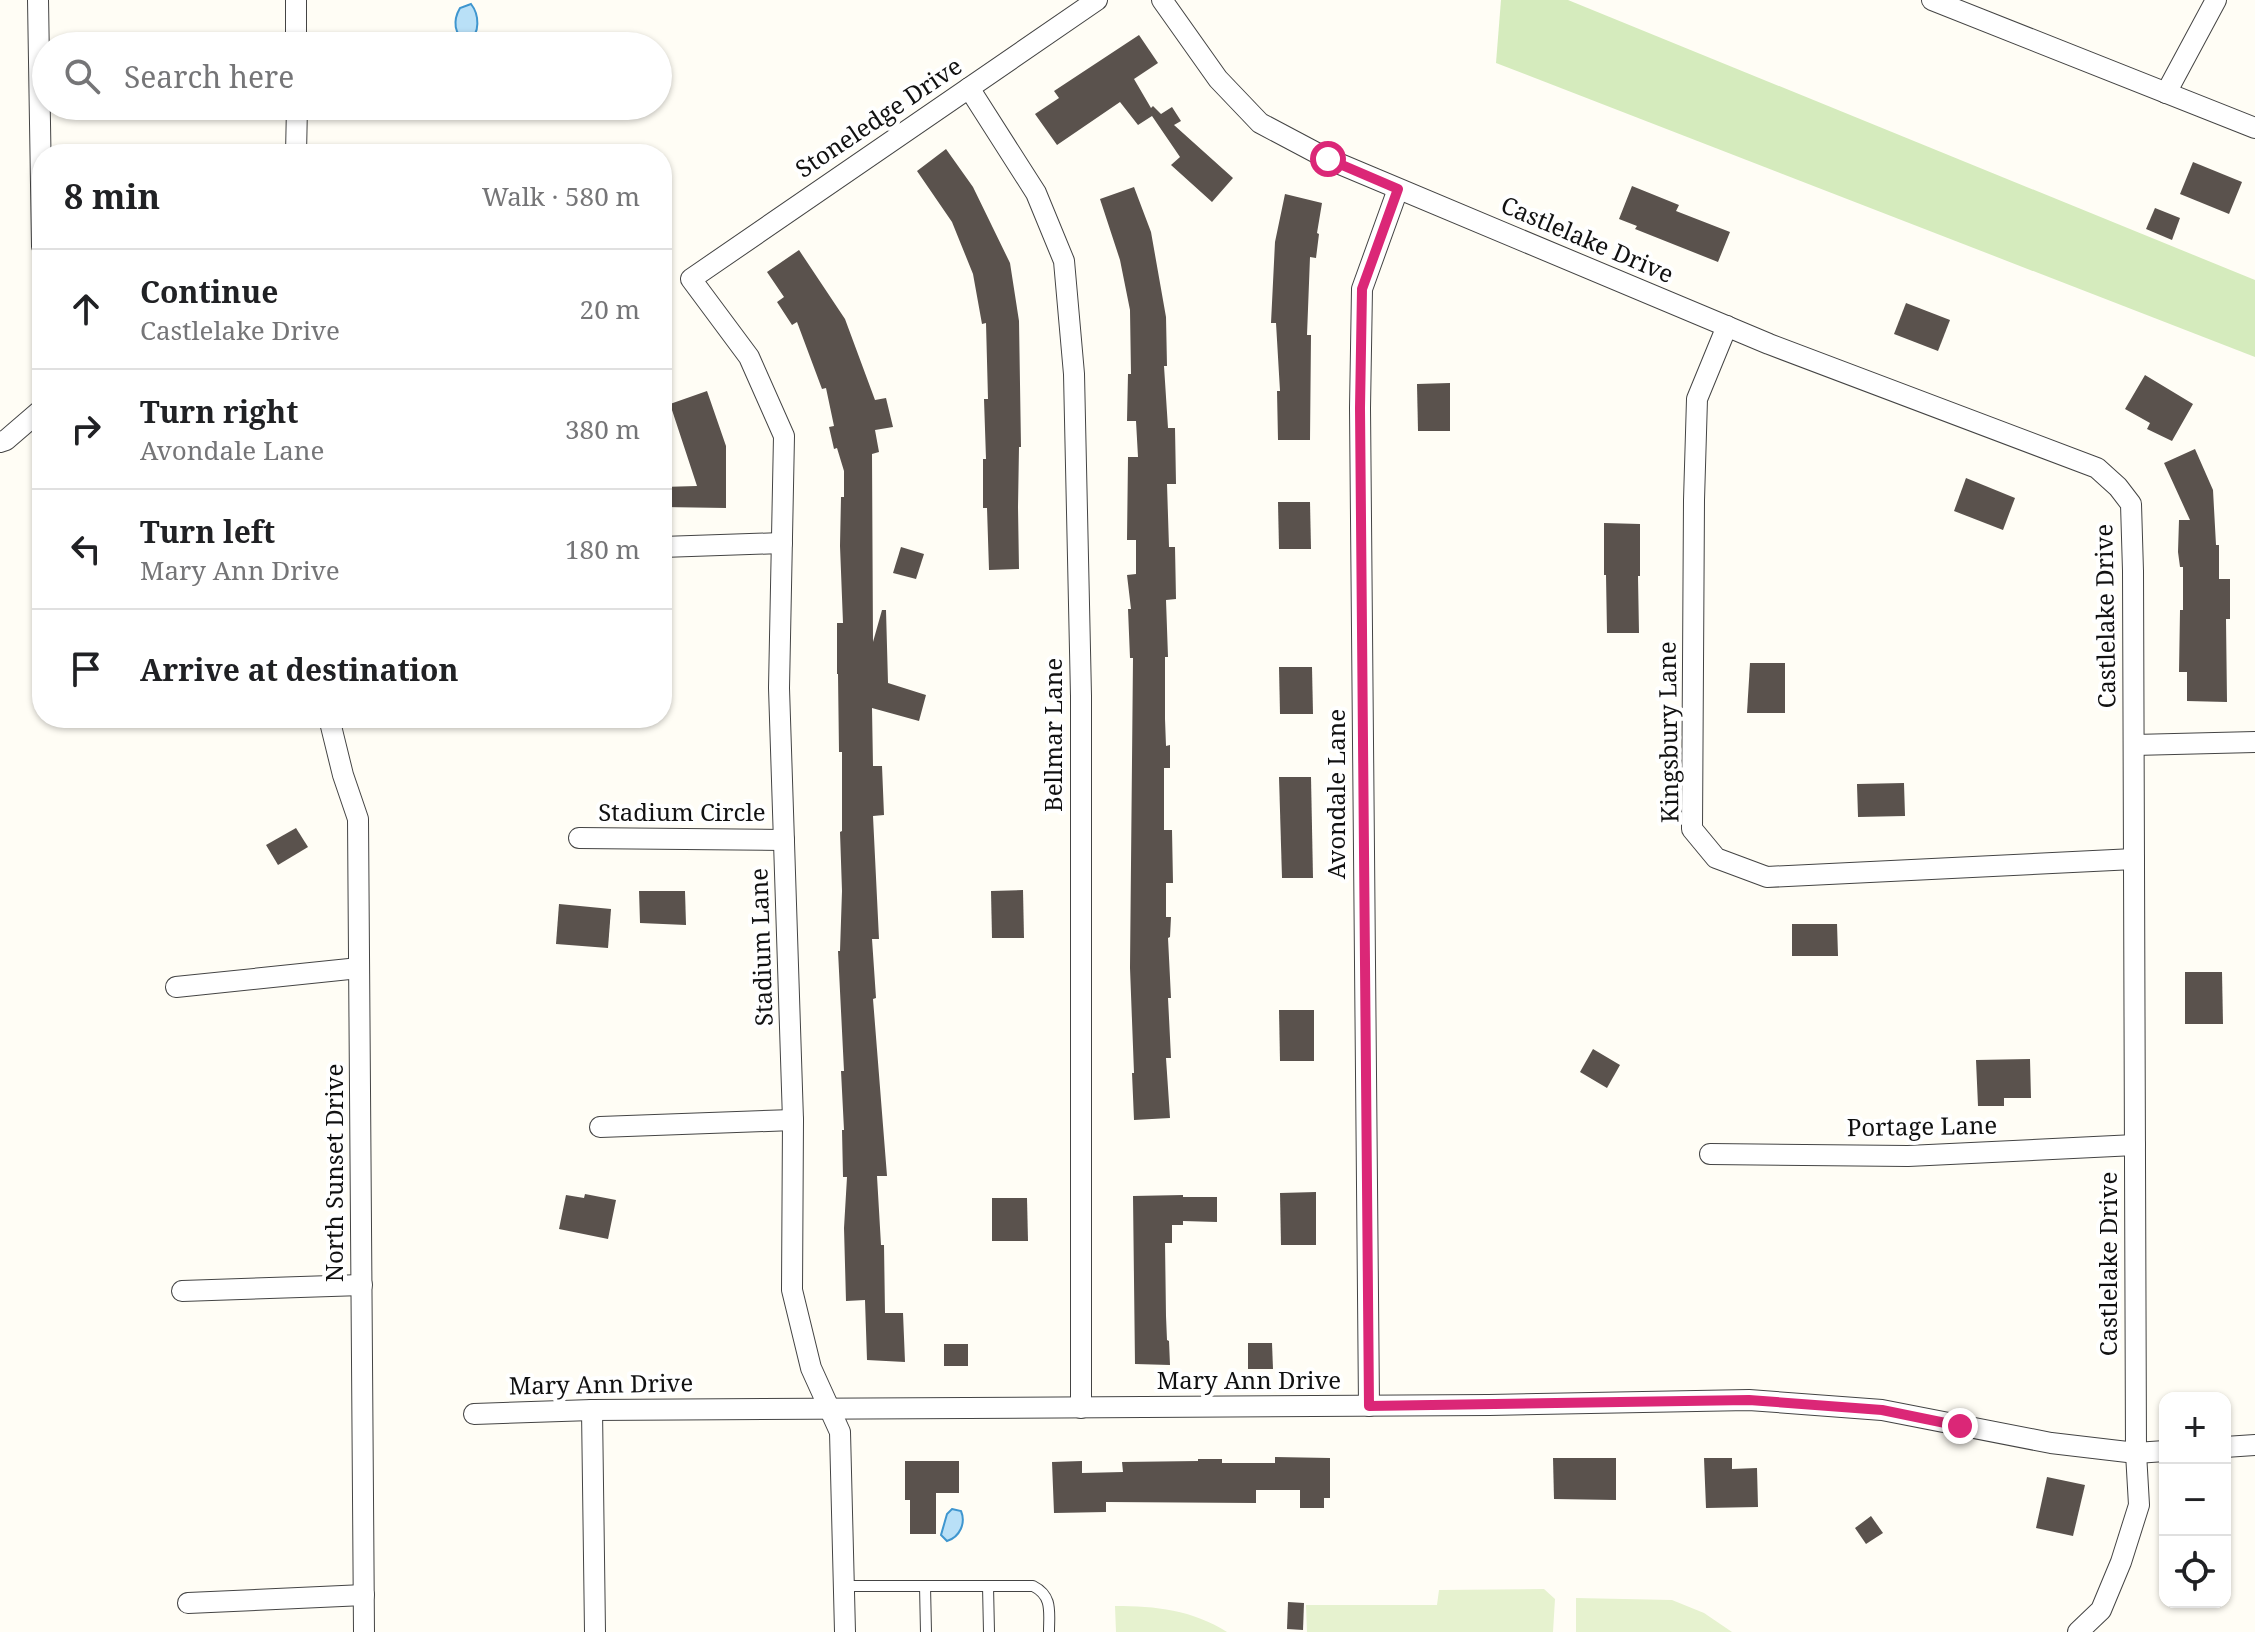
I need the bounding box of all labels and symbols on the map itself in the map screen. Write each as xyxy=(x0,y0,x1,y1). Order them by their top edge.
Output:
street label: Stoneledge Drive xyxy=(789,49,968,185)
route start xyxy=(1310,141,1346,177)
street label: Castlelake Drive xyxy=(1496,187,1679,290)
street label: Castlelake Drive xyxy=(2086,523,2123,709)
street label: Kingsbury Lane xyxy=(1649,641,1686,823)
street label: Bellmar Lane xyxy=(1036,658,1069,812)
street label: Avondale Lane xyxy=(1319,709,1352,879)
street label: Stadium Circle xyxy=(598,795,766,828)
street label: Stadium Lane xyxy=(741,867,780,1027)
street label: North Sunset Drive xyxy=(317,1064,350,1282)
street label: Portage Lane xyxy=(1847,1108,1997,1143)
street label: Castlelake Drive xyxy=(2091,1172,2124,1356)
street label: Mary Ann Drive xyxy=(1157,1363,1341,1396)
street label: Mary Ann Drive xyxy=(508,1365,693,1402)
route end xyxy=(1942,1408,1978,1444)

